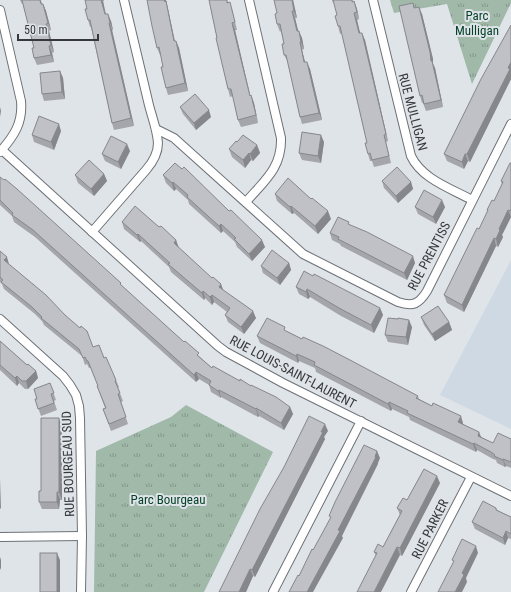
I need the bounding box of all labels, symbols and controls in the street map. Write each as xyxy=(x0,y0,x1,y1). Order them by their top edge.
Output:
park label: Parc Mulligan xyxy=(455,8,499,38)
scale bar xyxy=(18,16,98,42)
text: 50 m xyxy=(24,23,48,37)
street label: RUE MULLIGAN xyxy=(395,72,431,152)
street label: RUE PRENTISS xyxy=(405,219,453,293)
street label: RUE LOUIS-SAINT-LAURENT xyxy=(227,332,359,412)
street label: RUE BOURGEAU SUD xyxy=(59,411,77,517)
park label: Parc Bourgeau xyxy=(131,492,205,507)
street label: RUE PARKER xyxy=(409,497,451,561)

